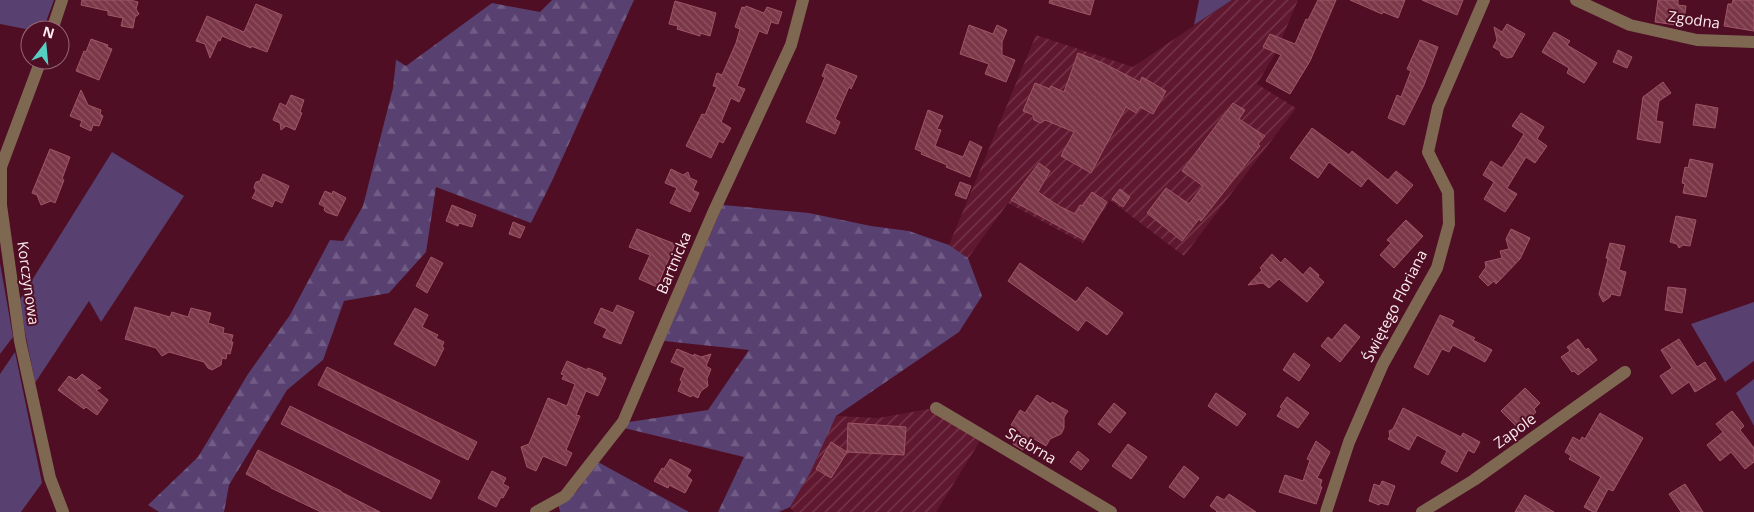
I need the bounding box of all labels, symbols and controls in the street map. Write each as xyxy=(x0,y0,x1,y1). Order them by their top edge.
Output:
street label: Zgodna xyxy=(1667,5,1722,33)
north arrow xyxy=(20,20,70,70)
text: N xyxy=(41,21,57,43)
street label: Bartnicka xyxy=(651,228,695,297)
street label: Korczynowa xyxy=(13,240,45,326)
street label: Świętego Floriana xyxy=(1357,246,1431,365)
street label: Zapole xyxy=(1489,408,1539,452)
street label: Srebrna xyxy=(1003,422,1061,468)

